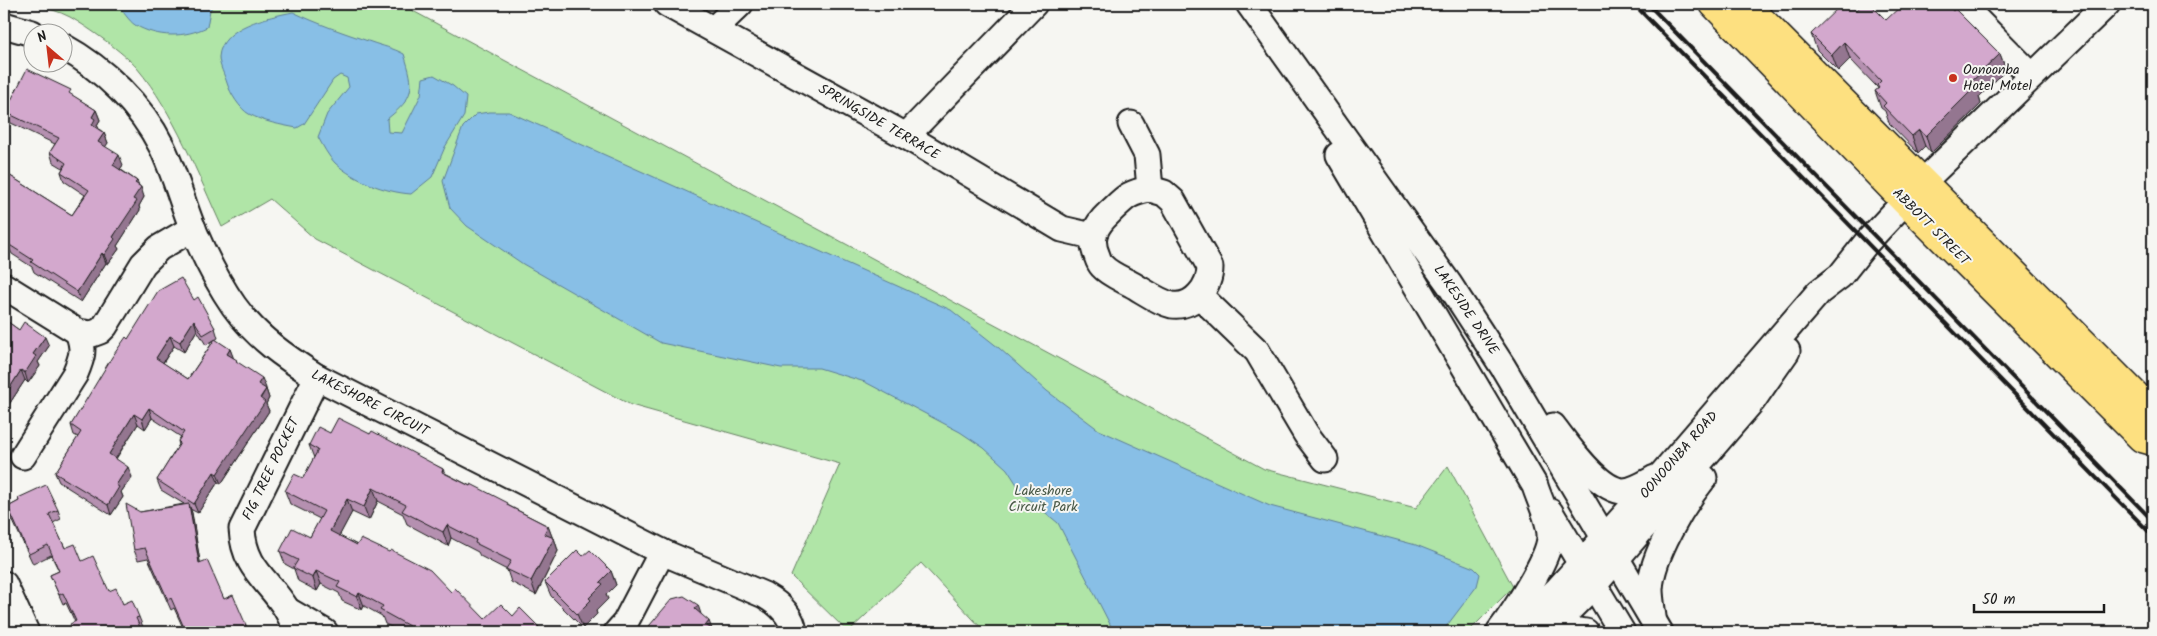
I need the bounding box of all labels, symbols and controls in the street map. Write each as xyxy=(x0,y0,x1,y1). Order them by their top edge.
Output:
north arrow xyxy=(22,22,72,72)
text: N xyxy=(33,26,52,49)
place label: Oonoonba Hotel Motel xyxy=(1963,59,2033,97)
marker: Oonoonba Hotel Motel xyxy=(1947,72,1959,84)
street label: SPRINGSIDE TERRACE xyxy=(814,78,945,166)
street label: ABBOTT STREET xyxy=(1887,183,1976,272)
street label: LAKESIDE DRIVE xyxy=(1428,261,1505,360)
street label: LAKESHORE CIRCUIT xyxy=(307,364,434,443)
street label: OONOONBA ROAD xyxy=(1634,406,1724,504)
street label: FIG TREE POCKET xyxy=(237,412,306,524)
park label: Lakeshore Circuit Park xyxy=(1008,480,1078,518)
scale bar xyxy=(1974,581,2104,613)
text: 50 m xyxy=(1982,588,2016,612)

